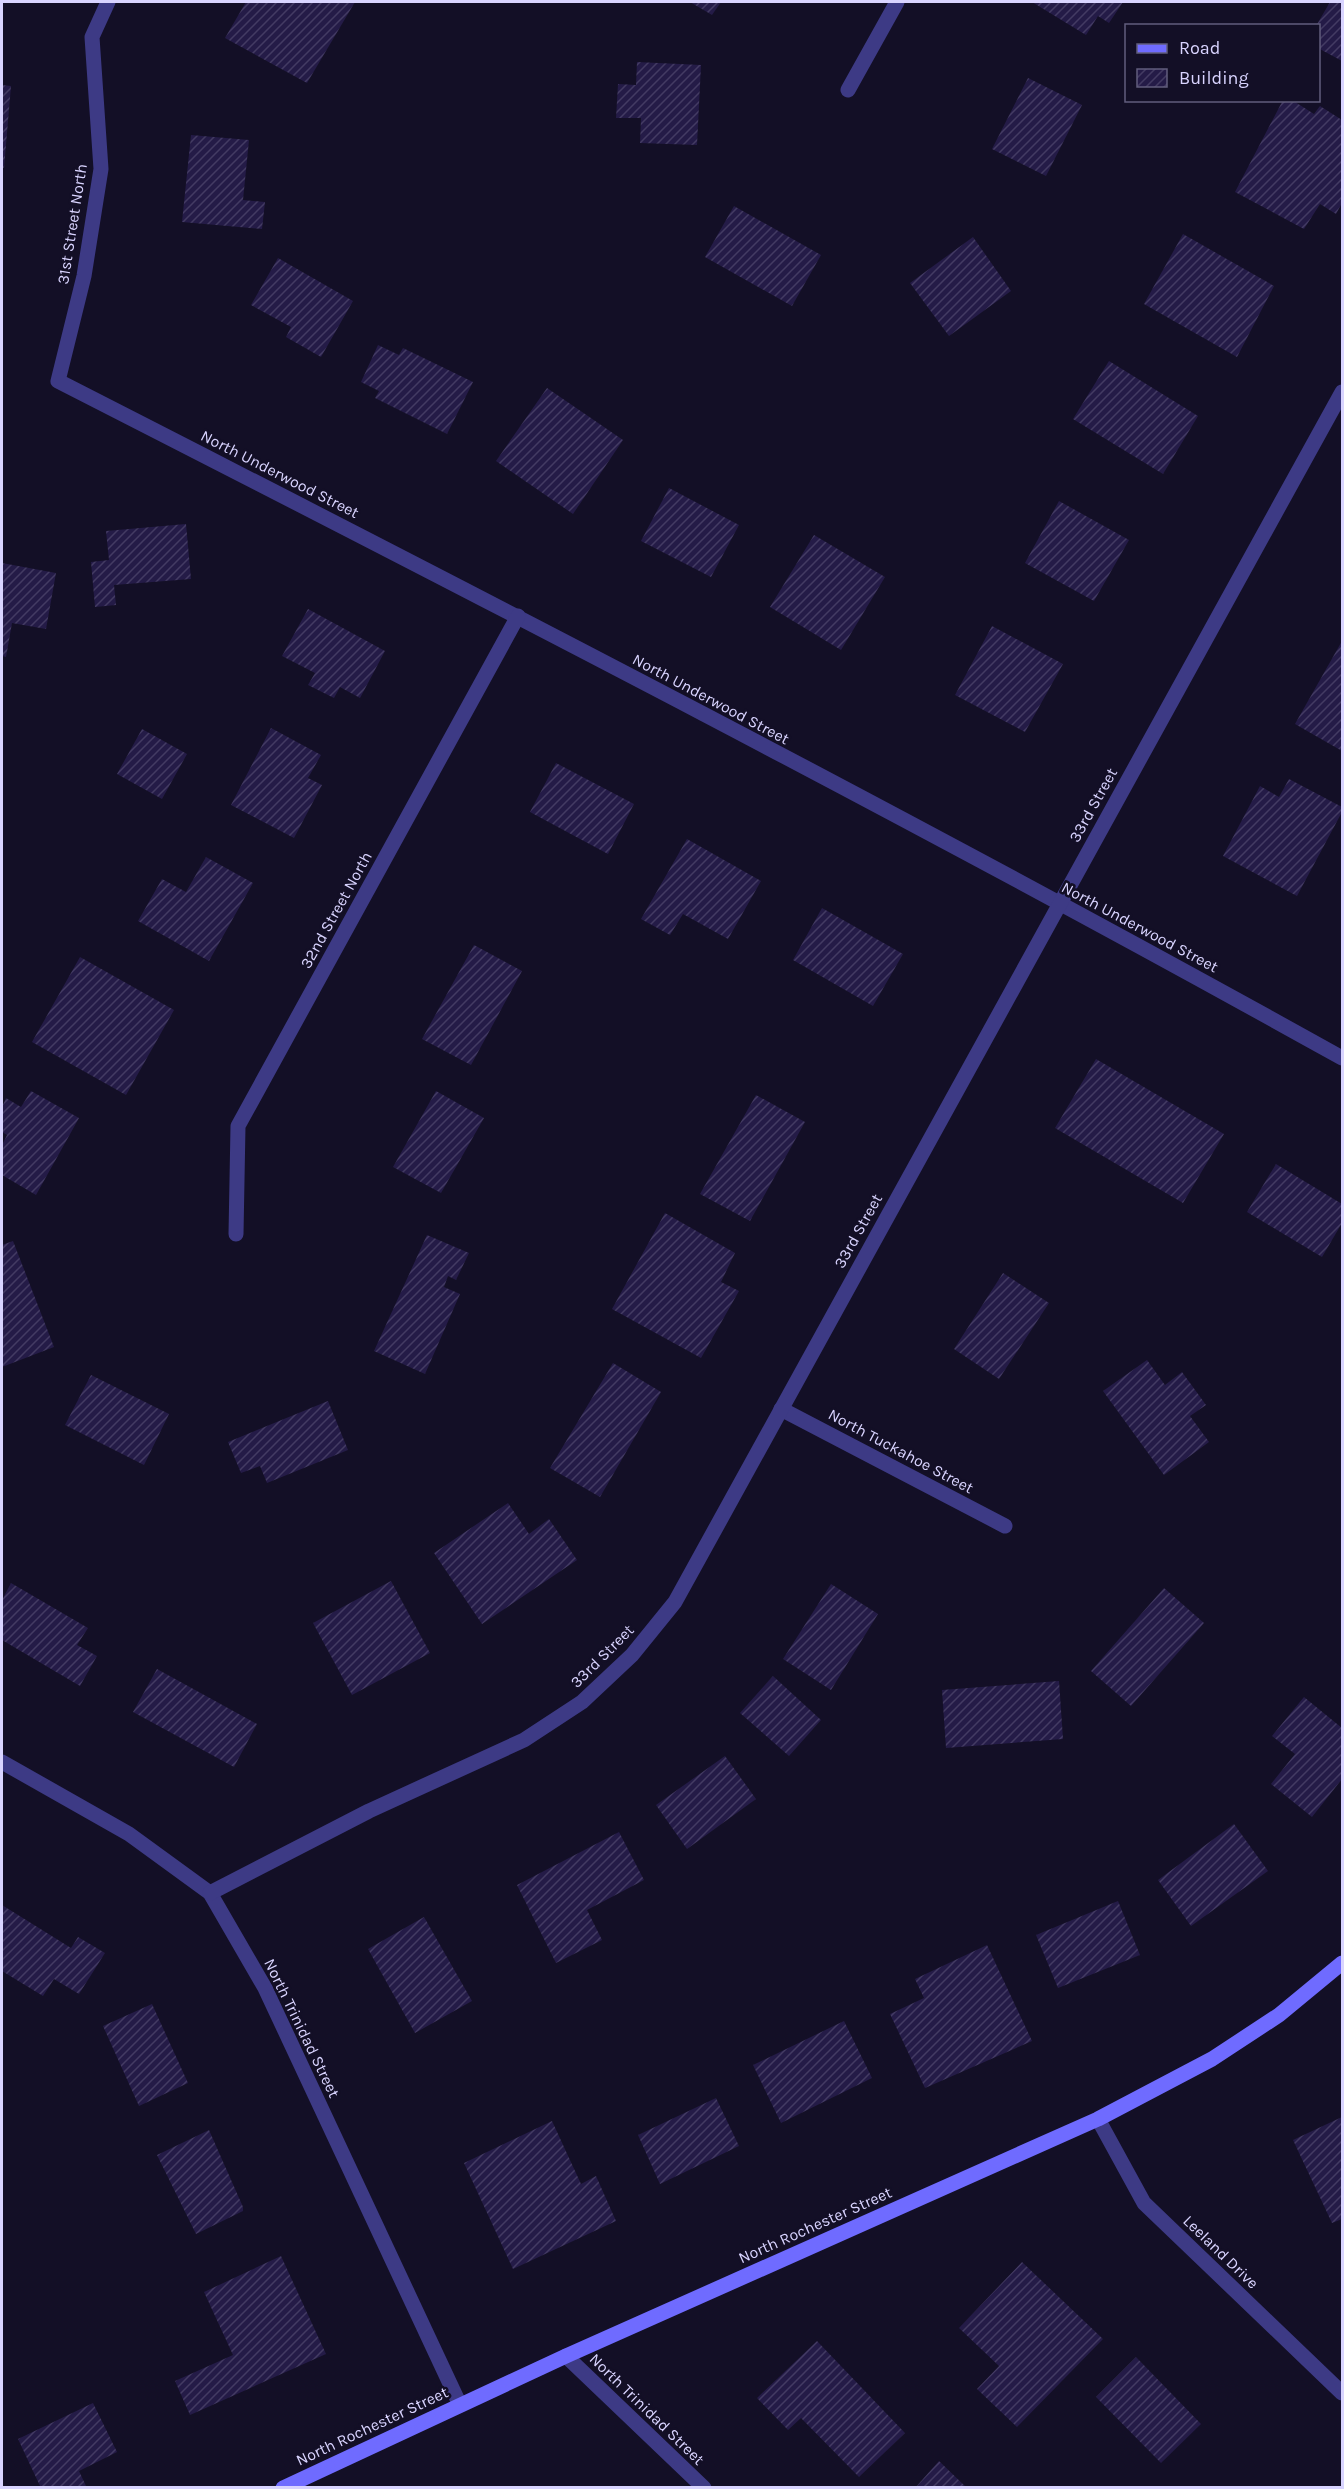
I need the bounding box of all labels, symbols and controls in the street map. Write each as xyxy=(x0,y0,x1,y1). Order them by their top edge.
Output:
legend xyxy=(1125,24,1320,102)
text: Road xyxy=(1179,37,1220,59)
text: Building xyxy=(1179,67,1249,89)
street label: 31st Street North xyxy=(53,162,91,286)
street label: North Underwood Street xyxy=(198,426,362,522)
street label: North Underwood Street xyxy=(629,650,793,748)
street label: 33rd Street xyxy=(1065,765,1121,845)
street label: 32nd Street North xyxy=(296,848,376,972)
street label: North Underwood Street xyxy=(1058,878,1222,976)
street label: 33rd Street xyxy=(830,1191,886,1271)
street label: North Tuckahoe Street xyxy=(825,1405,977,1497)
street label: 33rd Street xyxy=(566,1620,638,1692)
street label: North Trinidad Street xyxy=(260,1955,344,2101)
street label: North Rochester Street xyxy=(735,2183,895,2267)
street label: Leeland Drive xyxy=(1179,2211,1263,2293)
street label: North Trinidad Street xyxy=(586,2349,708,2469)
street label: North Rochester Street xyxy=(293,2382,451,2470)

